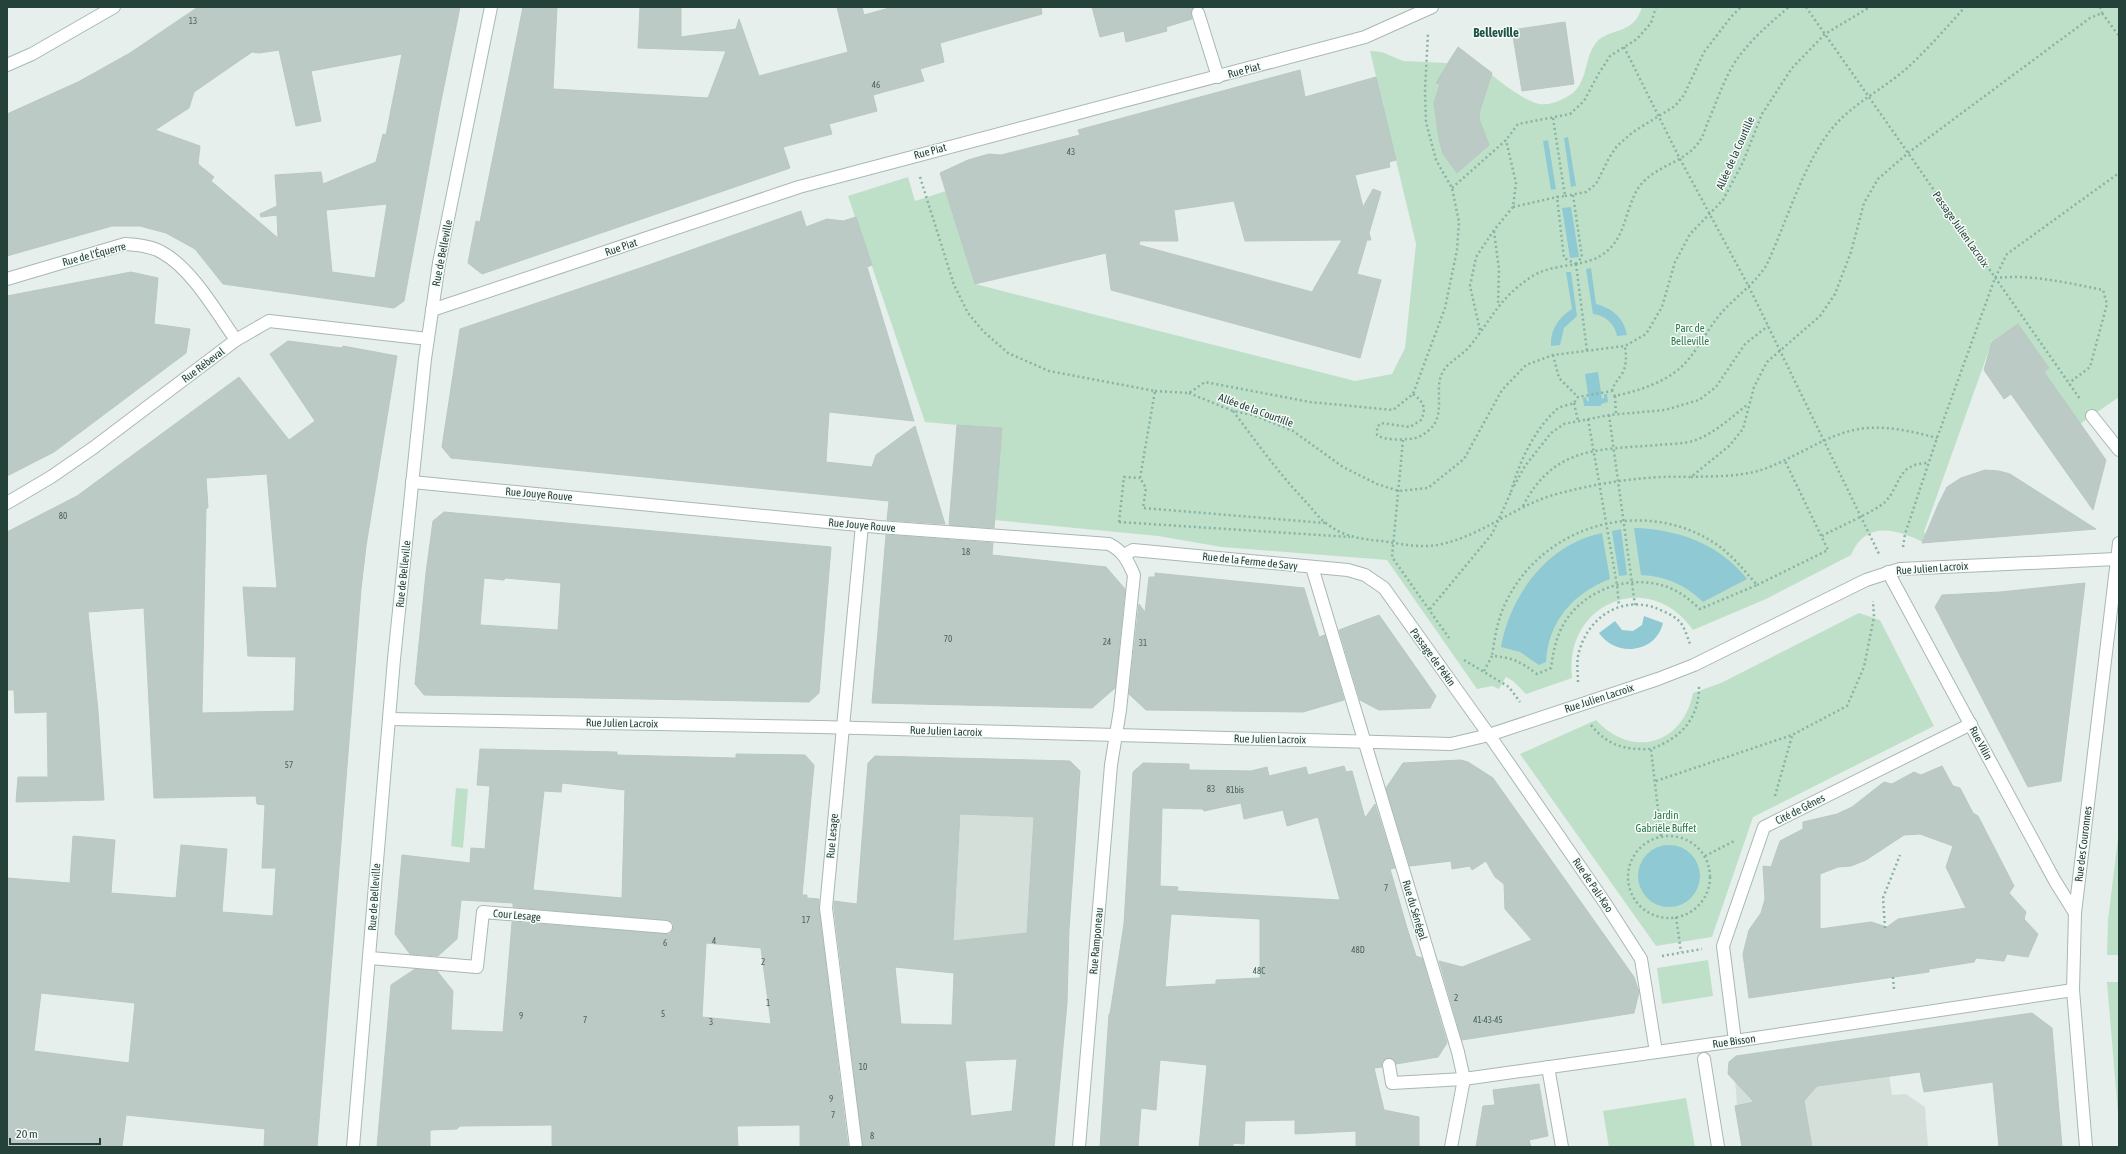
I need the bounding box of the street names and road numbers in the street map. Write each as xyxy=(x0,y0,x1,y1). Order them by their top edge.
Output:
street label: Rue Piat xyxy=(1226,60,1262,80)
street label: Allée de la Courtille xyxy=(1713,115,1757,191)
street label: Rue Piat xyxy=(912,141,948,161)
street label: Passage Julien Lacroix xyxy=(1931,189,1992,269)
street label: Rue de Belleville xyxy=(430,219,454,287)
street label: Rue Piat xyxy=(603,236,639,258)
street label: Rue de l'Équerre xyxy=(61,240,127,268)
street label: Rue Rébeval xyxy=(179,345,227,385)
street label: Allée de la Courtille xyxy=(1217,391,1295,429)
street label: Rue Jouye Rouve xyxy=(505,485,573,503)
street label: Rue Jouye Rouve xyxy=(828,516,896,534)
street label: Rue de Belleville xyxy=(393,540,413,608)
street label: Rue de la Ferme de Savy xyxy=(1202,550,1299,572)
street label: Rue Julien Lacroix xyxy=(1896,559,1969,577)
street label: Passage de Pékin xyxy=(1408,626,1458,688)
street label: Rue Julien Lacroix xyxy=(1563,681,1636,715)
street label: Rue Julien Lacroix xyxy=(586,716,659,730)
street label: Rue Julien Lacroix xyxy=(910,724,983,738)
street label: Rue Vilin xyxy=(1967,724,1995,762)
street label: Rue Julien Lacroix xyxy=(1234,732,1307,746)
street label: Cité de Gênes xyxy=(1773,791,1827,827)
street label: Rue des Couronnes xyxy=(2072,805,2094,883)
street label: Rue Lesage xyxy=(824,813,840,859)
street label: Rue de Pali-Kao xyxy=(1570,856,1616,914)
street label: Rue de Belleville xyxy=(366,863,382,931)
street label: Rue du Sénégal xyxy=(1400,879,1430,941)
street label: Cour Lesage xyxy=(493,907,541,923)
street label: Rue Ramponeau xyxy=(1087,907,1105,975)
street label: Rue Bisson xyxy=(1712,1032,1756,1050)

